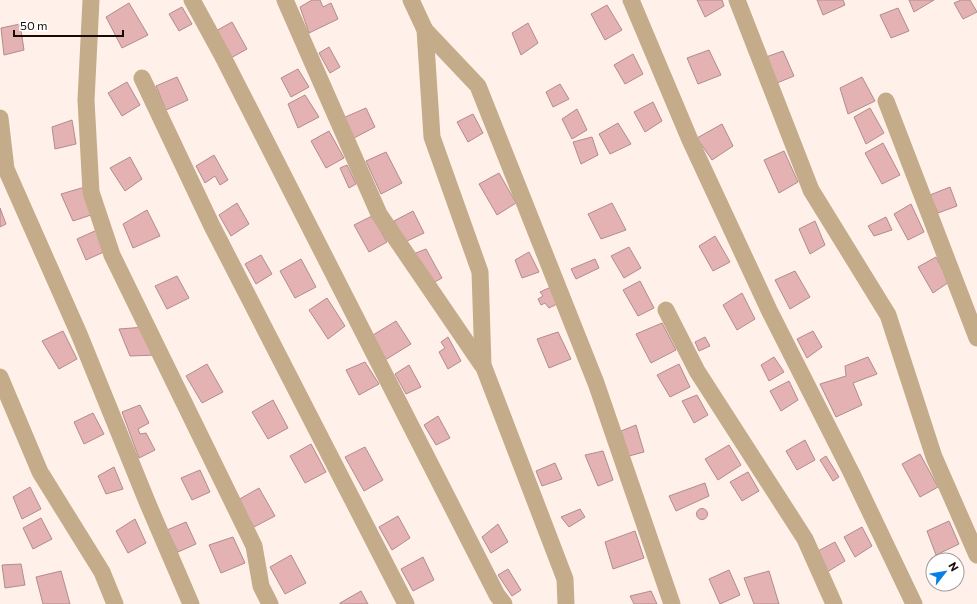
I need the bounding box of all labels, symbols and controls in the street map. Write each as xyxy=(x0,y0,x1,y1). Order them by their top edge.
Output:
scale bar xyxy=(14,12,123,38)
text: 50 m xyxy=(20,18,48,32)
north arrow xyxy=(925,552,965,592)
text: N xyxy=(946,560,962,573)

